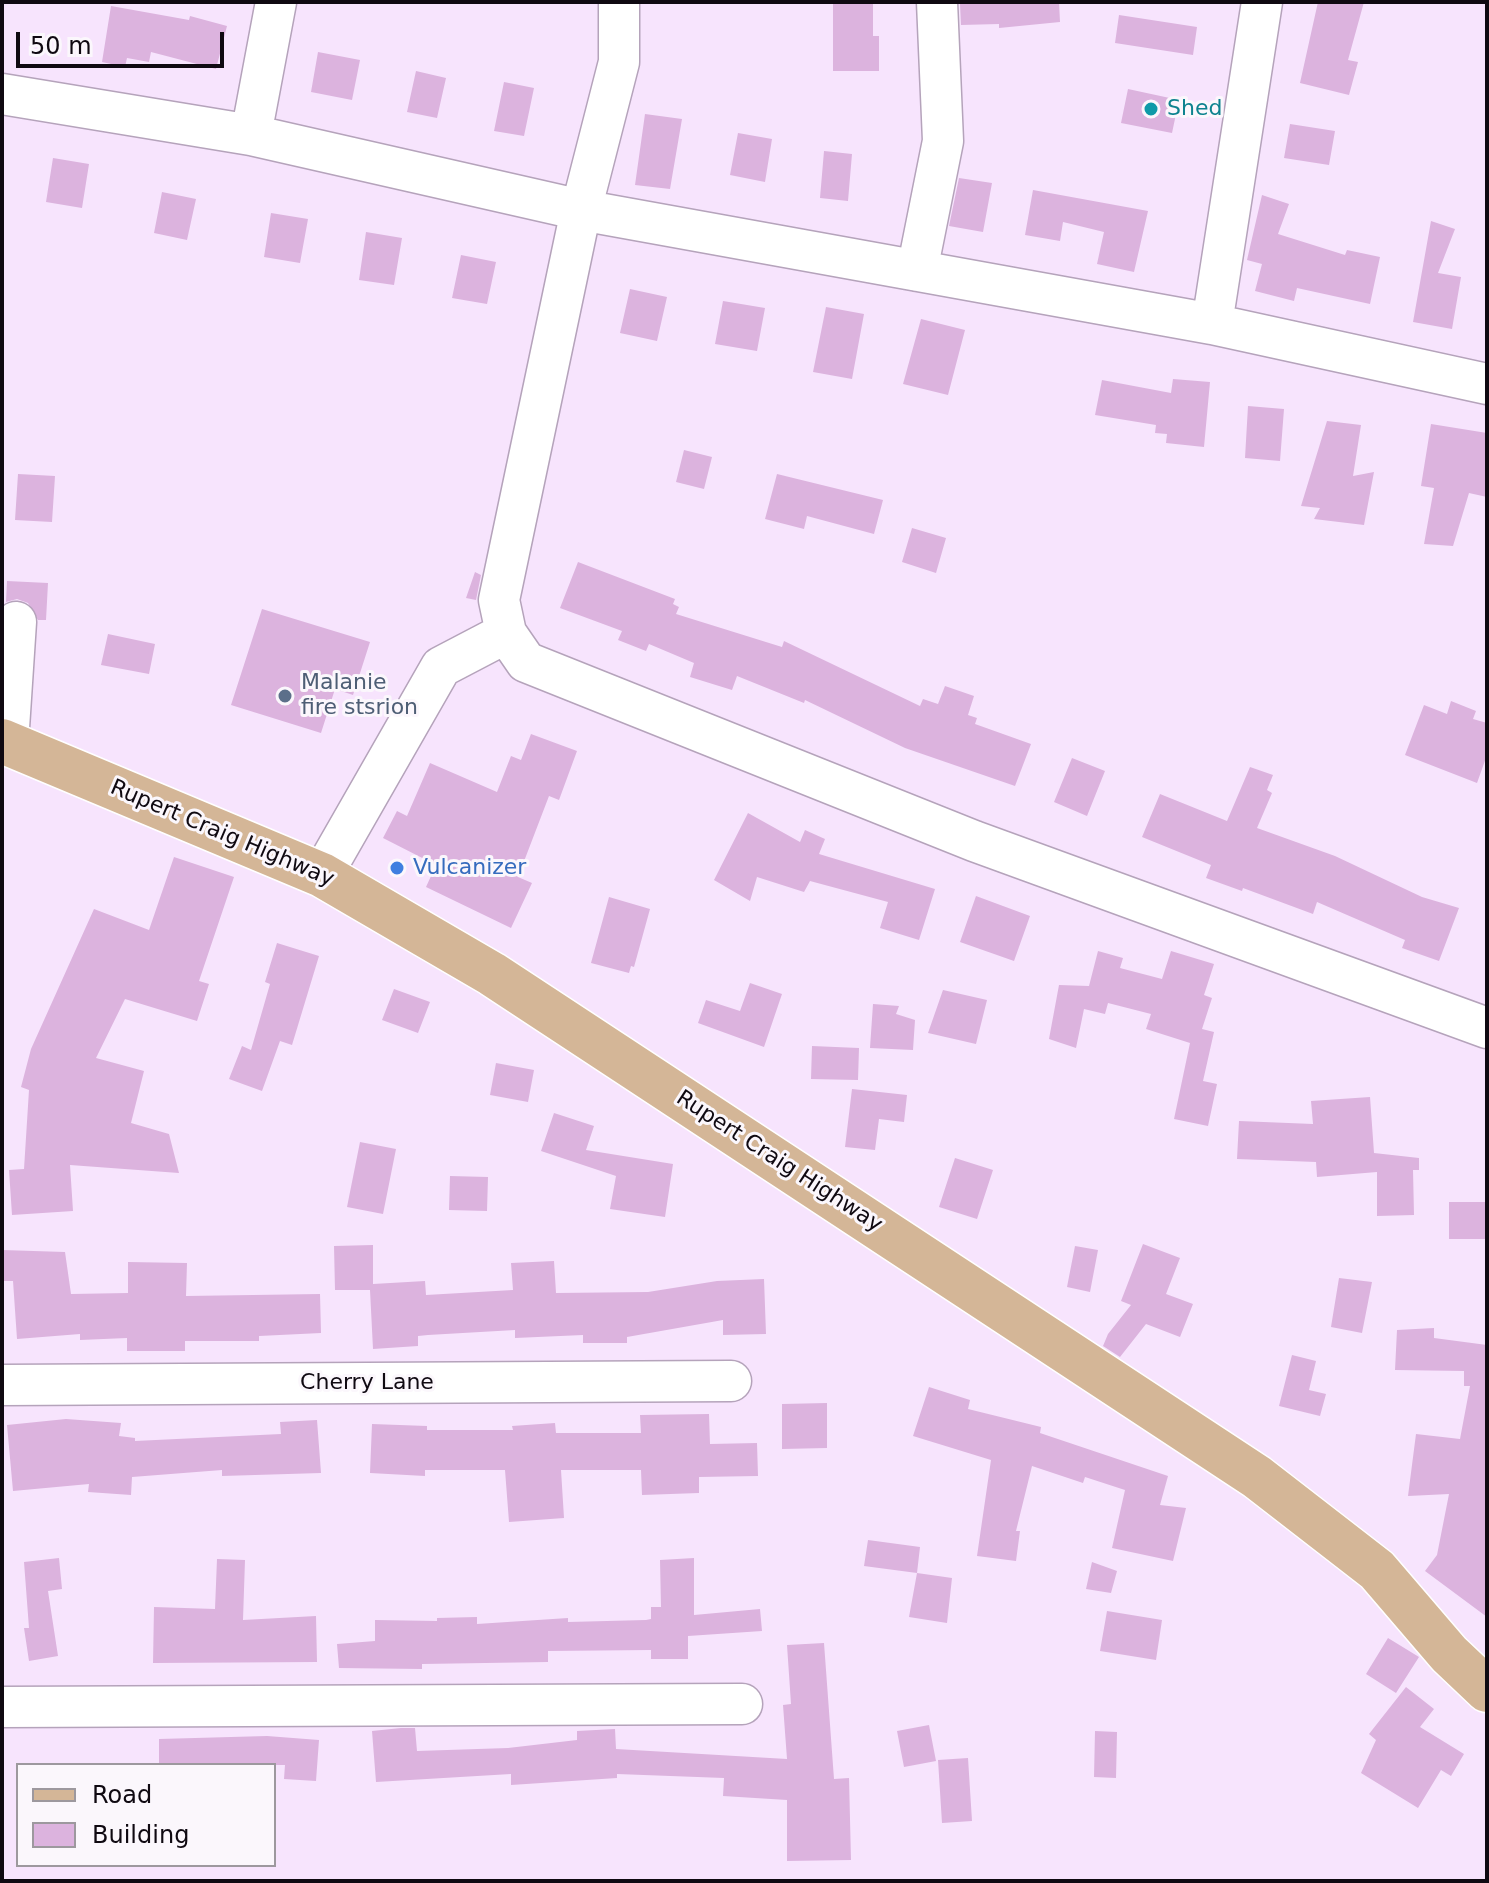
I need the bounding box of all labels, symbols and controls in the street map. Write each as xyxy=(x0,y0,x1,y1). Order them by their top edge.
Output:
scale bar xyxy=(20,16,228,66)
text: 50 m xyxy=(30,32,92,60)
place label: Shed xyxy=(1167,96,1222,122)
marker: Shed xyxy=(1142,100,1160,118)
place label: Malanie fire stsrion xyxy=(301,670,418,722)
marker: Malanie fire stsrion xyxy=(276,687,294,705)
street label: Rupert Craig Highway xyxy=(106,775,338,893)
place label: Vulcanizer xyxy=(413,855,526,881)
marker: Vulcanizer xyxy=(388,859,406,877)
street label: Rupert Craig Highway xyxy=(671,1085,887,1239)
street label: Cherry Lane xyxy=(300,1370,434,1396)
legend xyxy=(16,1763,276,1867)
text: Road xyxy=(92,1781,152,1809)
text: Building xyxy=(92,1821,189,1849)

